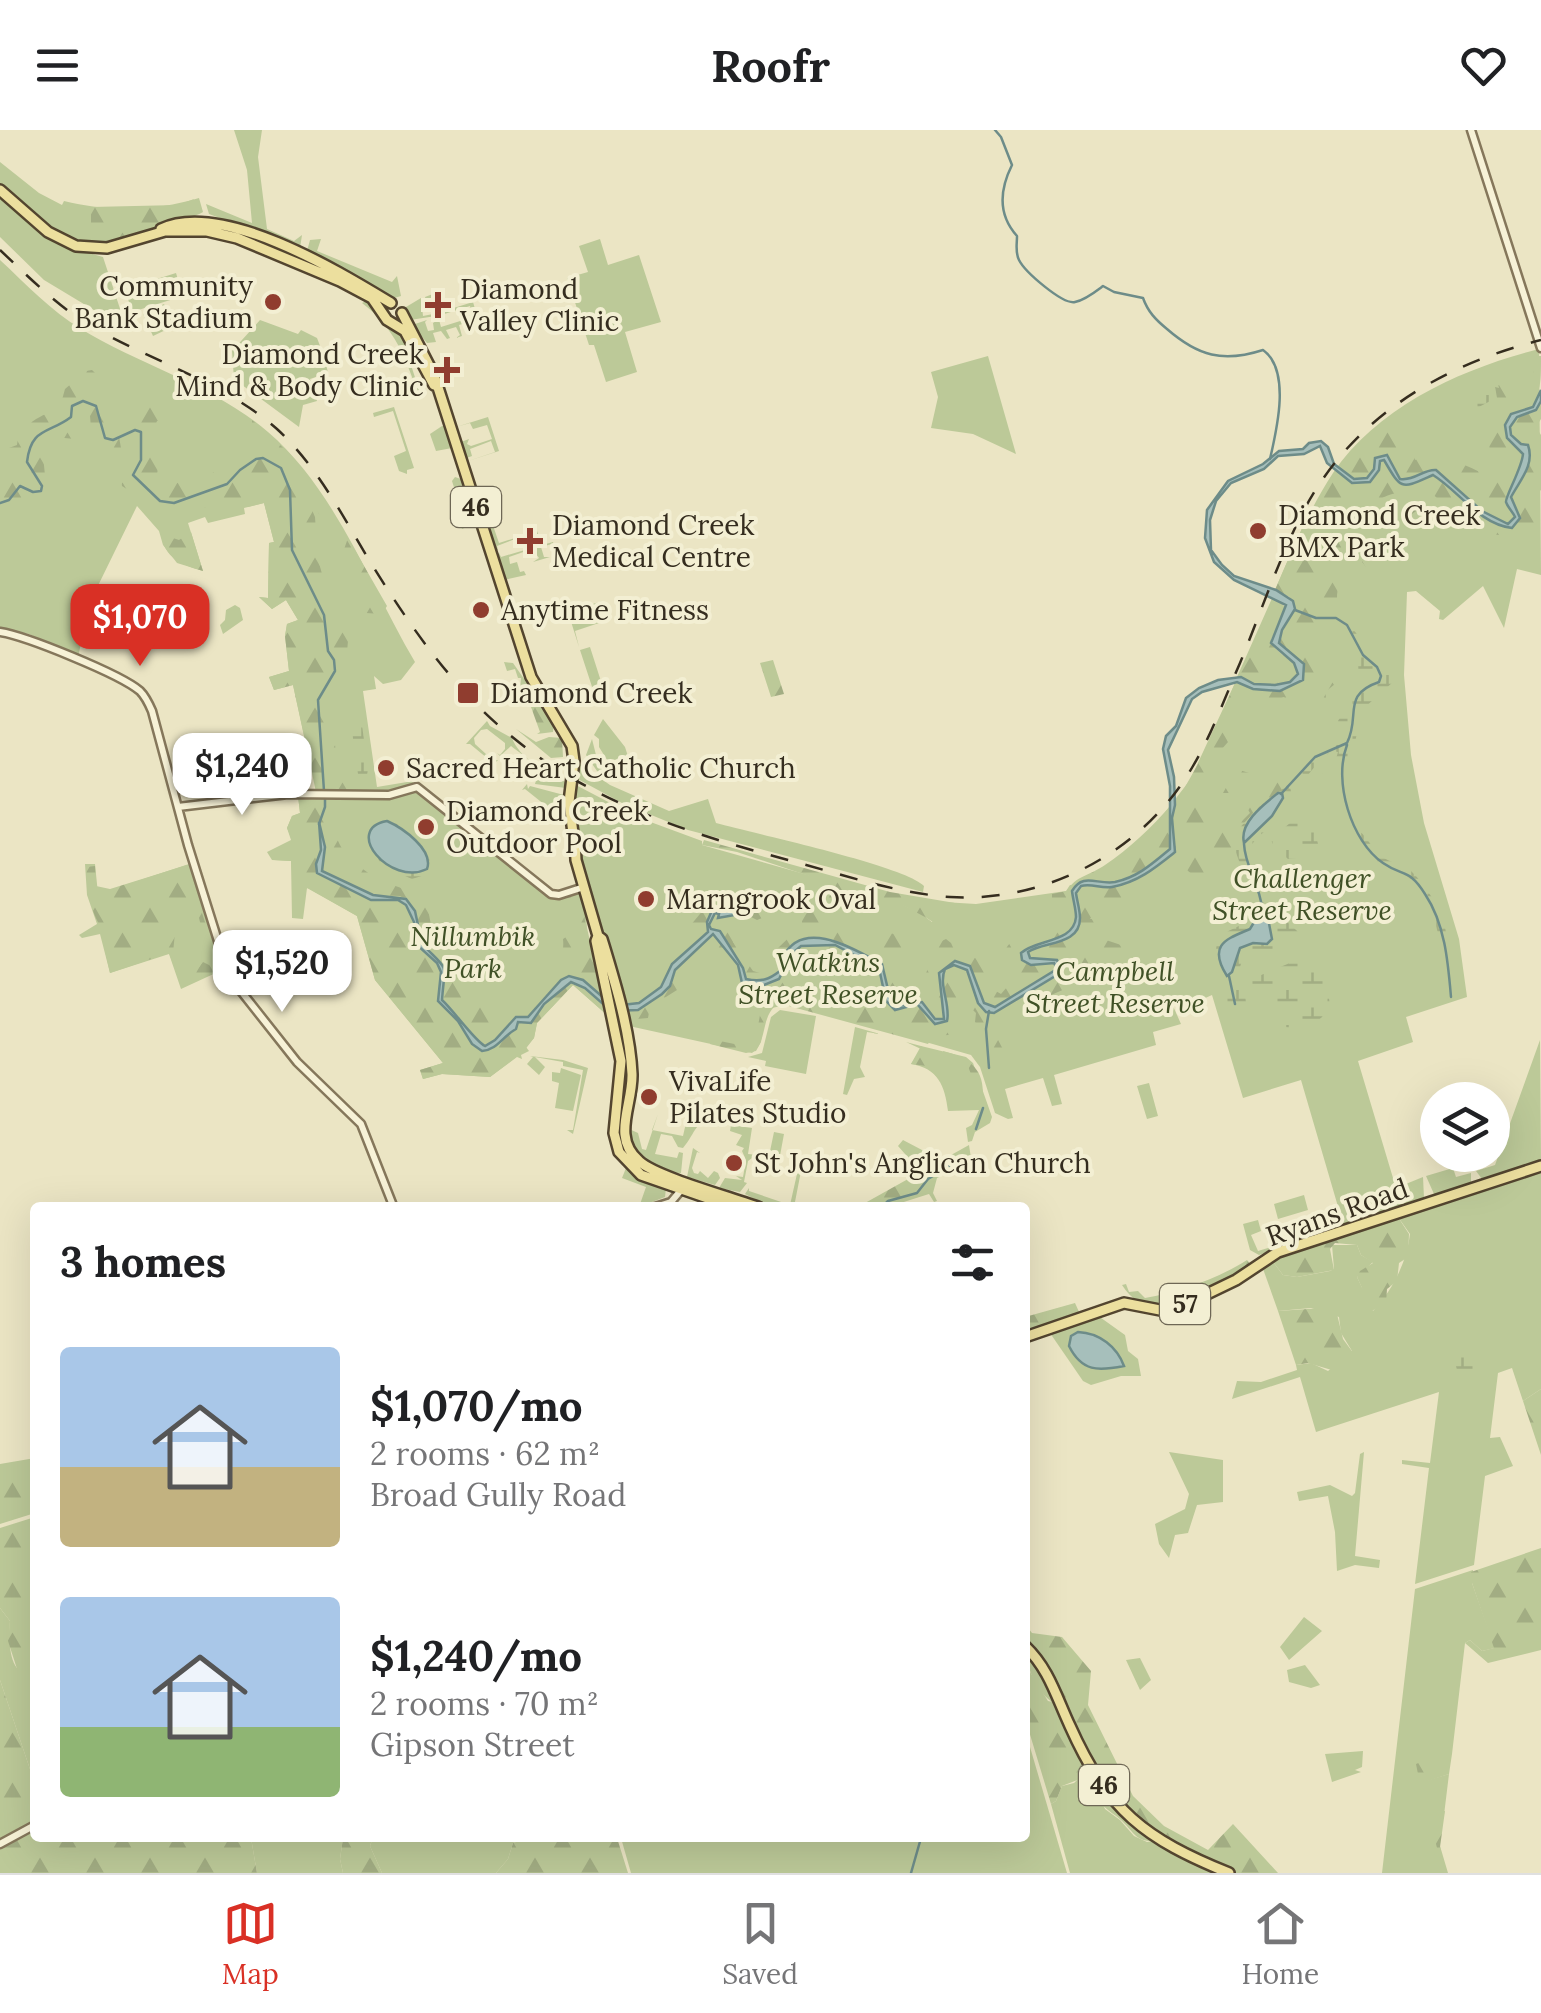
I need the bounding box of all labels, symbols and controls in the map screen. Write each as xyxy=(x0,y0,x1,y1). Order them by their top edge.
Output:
text: Roofr xyxy=(711,37,830,94)
icon: menu xyxy=(30,38,85,93)
icon: heart xyxy=(1456,38,1511,93)
place label: Community Bank Stadium xyxy=(74,268,253,336)
place label: Diamond Valley Clinic xyxy=(459,271,619,339)
marker: Community Bank Stadium xyxy=(262,291,284,313)
marker: Diamond Valley Clinic xyxy=(425,292,451,318)
place label: Diamond Creek Mind & Body Clinic xyxy=(175,336,424,404)
marker: Diamond Creek Mind & Body Clinic xyxy=(434,357,460,383)
road number: 46 xyxy=(451,487,501,527)
place label: Diamond Creek BMX Park xyxy=(1278,497,1480,565)
place label: Diamond Creek Medical Centre xyxy=(552,507,754,575)
marker: Diamond Creek BMX Park xyxy=(1247,520,1269,542)
marker: Diamond Creek Medical Centre xyxy=(517,528,543,554)
pin: $1,070 xyxy=(59,584,221,669)
place label: Anytime Fitness xyxy=(500,592,709,628)
text: $1,070 xyxy=(92,596,188,637)
marker: Anytime Fitness xyxy=(470,599,492,621)
place label: Diamond Creek xyxy=(490,675,692,711)
marker: Diamond Creek xyxy=(455,680,481,706)
pin: $1,240 xyxy=(161,733,323,818)
text: $1,240 xyxy=(195,745,289,786)
place label: Sacred Heart Catholic Church xyxy=(406,750,796,786)
marker: Sacred Heart Catholic Church xyxy=(375,757,397,779)
place label: Diamond Creek Outdoor Pool xyxy=(446,793,648,861)
marker: Diamond Creek Outdoor Pool xyxy=(415,816,437,838)
park label: Challenger Street Reserve xyxy=(1212,860,1392,928)
place label: Marngrook Oval xyxy=(666,881,876,917)
marker: Marngrook Oval xyxy=(635,888,657,910)
park label: Nillumbik Park xyxy=(410,918,536,986)
pin: $1,520 xyxy=(201,930,363,1015)
text: $1,520 xyxy=(235,942,329,983)
park label: Watkins Street Reserve xyxy=(738,944,918,1012)
park label: Campbell Street Reserve xyxy=(1025,953,1205,1021)
place label: VivaLife Pilates Studio xyxy=(668,1063,846,1131)
map controls xyxy=(1420,1082,1510,1172)
button: layers xyxy=(1420,1082,1510,1172)
marker: VivaLife Pilates Studio xyxy=(638,1086,660,1108)
place label: St John's Anglican Church xyxy=(754,1145,1091,1181)
marker: St John's Anglican Church xyxy=(723,1152,745,1174)
street label: Ryans Road xyxy=(1261,1170,1413,1254)
text: 3 homes xyxy=(60,1235,226,1289)
icon: filters xyxy=(945,1235,1000,1290)
road number: 57 xyxy=(1160,1284,1210,1324)
text: $1,070/mo xyxy=(370,1379,583,1433)
icon: home xyxy=(140,1387,260,1507)
text: 2 rooms · 62 m² xyxy=(370,1433,600,1474)
text: Broad Gully Road xyxy=(370,1474,626,1515)
text: $1,240/mo xyxy=(370,1629,582,1683)
icon: home xyxy=(140,1637,260,1757)
text: 2 rooms · 70 m² xyxy=(370,1683,599,1724)
text: Gipson Street xyxy=(370,1724,575,1765)
road number: 46 xyxy=(1079,1765,1129,1805)
tab: Map xyxy=(222,1896,279,1992)
tab: Saved xyxy=(722,1896,798,1992)
tab: Home xyxy=(1241,1896,1319,1992)

